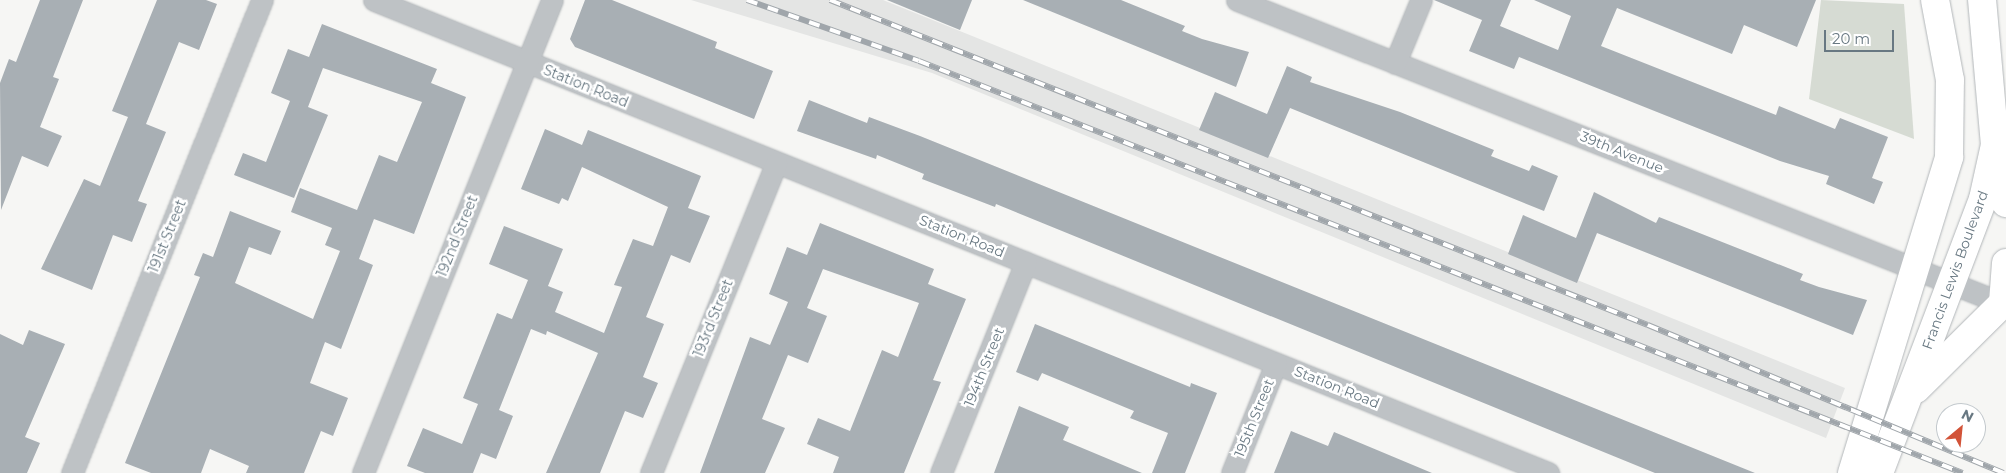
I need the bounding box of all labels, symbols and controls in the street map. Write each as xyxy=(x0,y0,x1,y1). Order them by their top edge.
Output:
scale bar xyxy=(1826,20,1896,52)
text: 20 m xyxy=(1832,29,1870,48)
street label: Station Road xyxy=(541,61,631,111)
street label: 39th Avenue xyxy=(1578,128,1666,176)
street label: Francis Lewis Boulevard xyxy=(1918,188,1992,352)
street label: 192nd Street xyxy=(433,193,481,279)
street label: 191st Street xyxy=(145,197,189,275)
street label: Station Road xyxy=(917,211,1007,261)
street label: 193rd Street xyxy=(690,277,736,359)
street label: 194th Street xyxy=(960,325,1008,409)
street label: Station Road xyxy=(1292,362,1382,412)
street label: 195th Street xyxy=(1231,377,1277,459)
north arrow xyxy=(1936,403,1986,453)
text: N xyxy=(1958,405,1977,426)

